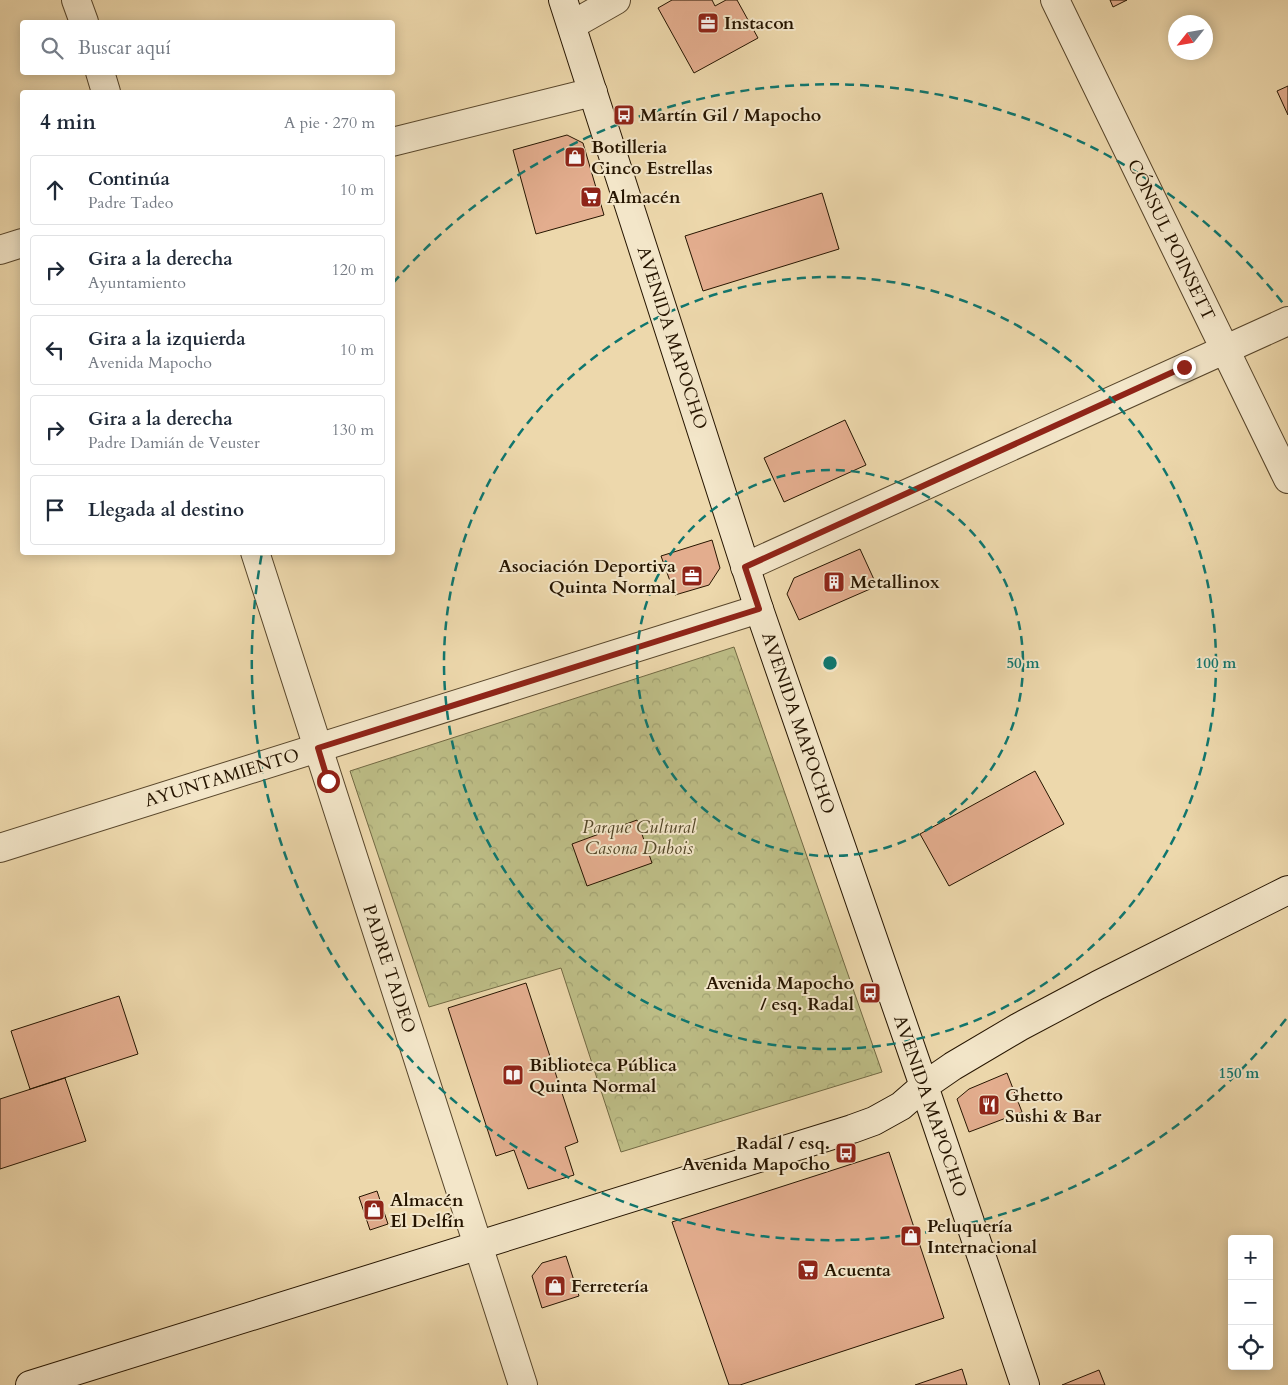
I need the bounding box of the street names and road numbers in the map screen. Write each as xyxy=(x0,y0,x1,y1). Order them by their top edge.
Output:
street label: CÓNSUL POINSETT xyxy=(1121,155,1221,325)
street label: AVENIDA MAPOCHO xyxy=(631,243,713,433)
street label: AVENIDA MAPOCHO xyxy=(755,629,841,817)
street label: AYUNTAMIENTO xyxy=(142,743,302,813)
street label: PADRE TADEO xyxy=(356,902,422,1036)
street label: AVENIDA MAPOCHO xyxy=(887,1012,973,1200)

